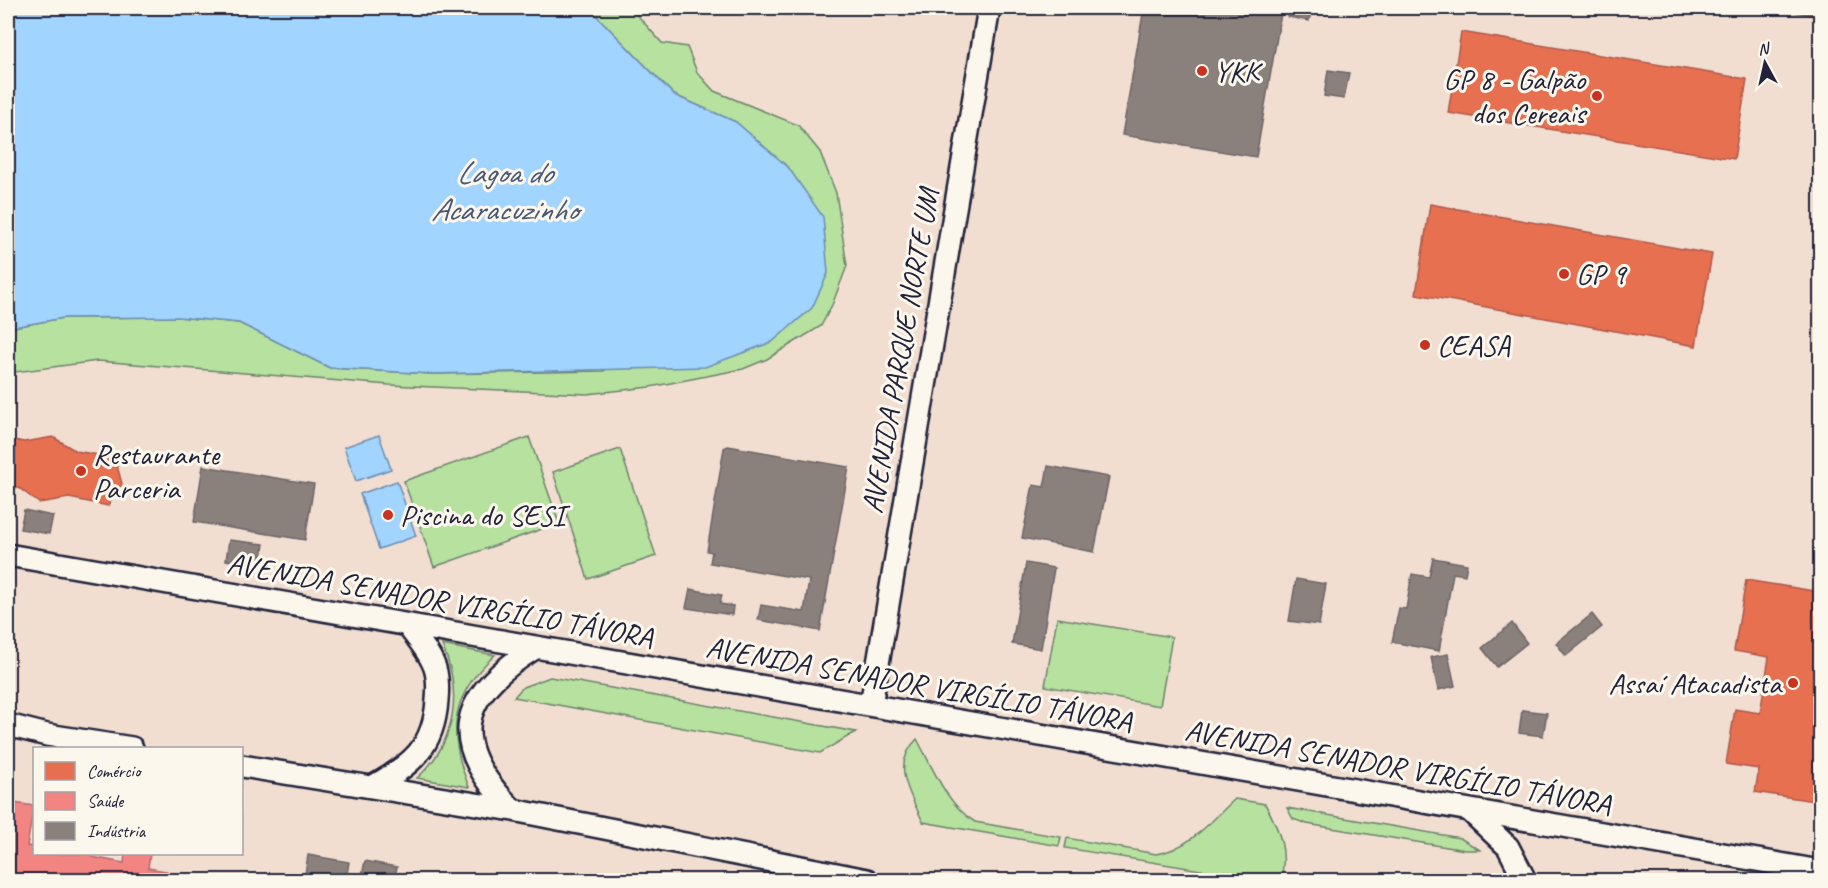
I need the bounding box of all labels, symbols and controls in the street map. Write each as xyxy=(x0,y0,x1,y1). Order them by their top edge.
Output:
north arrow xyxy=(1735,33,1795,93)
text: N xyxy=(1757,38,1772,60)
place label: YKK xyxy=(1214,52,1264,90)
place label: GP 8 - Galpão dos Cereais xyxy=(1443,60,1588,132)
marker: YKK xyxy=(1195,64,1209,78)
marker: GP 8 - Galpão dos Cereais xyxy=(1590,89,1604,103)
water label: Lagoa do Acaracuzinho xyxy=(431,152,583,230)
street label: AVENIDA PARQUE NORTE UM xyxy=(853,183,948,516)
place label: GP 9 xyxy=(1576,255,1628,293)
marker: GP 9 xyxy=(1557,267,1571,281)
place label: CEASA xyxy=(1437,326,1511,364)
marker: CEASA xyxy=(1418,338,1432,352)
place label: Restaurante Parceria xyxy=(93,435,221,507)
marker: Restaurante Parceria xyxy=(74,464,88,478)
place label: Piscina do SESI xyxy=(400,496,571,534)
marker: Piscina do SESI xyxy=(381,508,395,522)
street label: AVENIDA SENADOR VIRGÍLIO TÁVORA xyxy=(224,544,657,656)
street label: AVENIDA SENADOR VIRGÍLIO TÁVORA xyxy=(703,628,1136,740)
place label: Assaí Atacadista xyxy=(1608,664,1783,702)
marker: Assaí Atacadista xyxy=(1786,676,1800,690)
street label: AVENIDA SENADOR VIRGÍLIO TÁVORA xyxy=(1182,711,1615,823)
legend xyxy=(33,747,243,855)
text: Comércio xyxy=(87,760,142,782)
text: Saúde xyxy=(87,790,124,812)
text: Indústria xyxy=(87,820,147,842)

